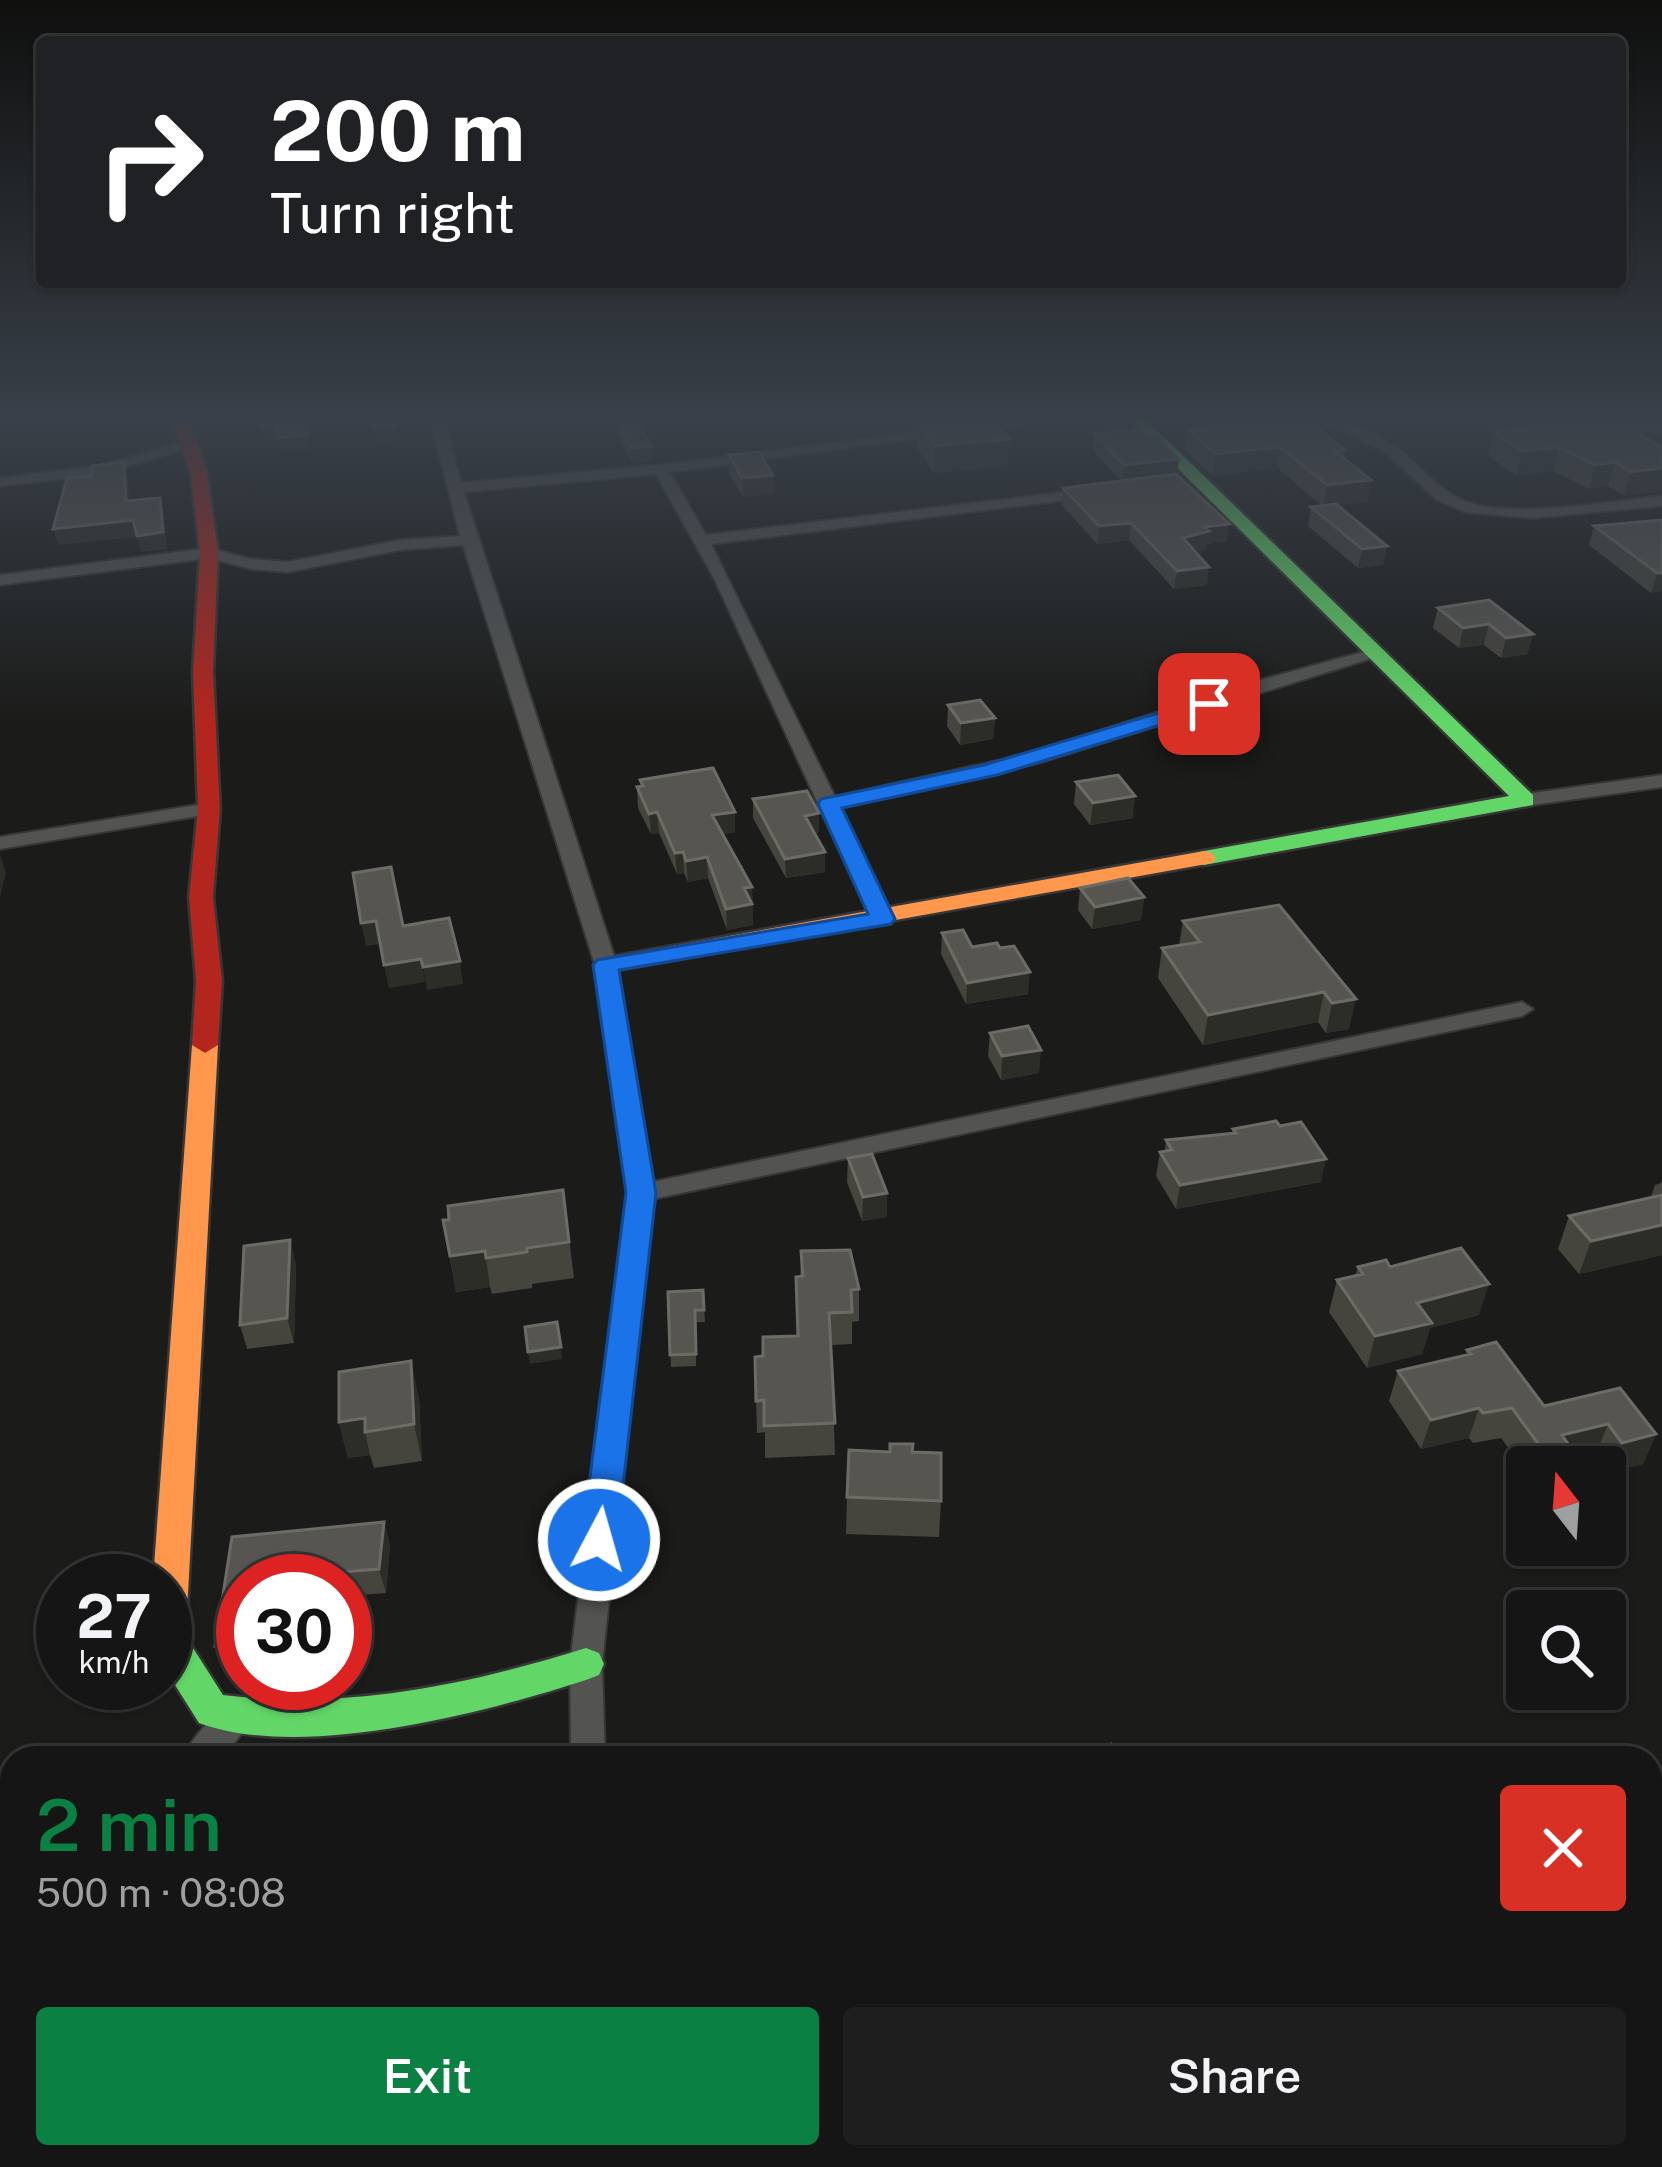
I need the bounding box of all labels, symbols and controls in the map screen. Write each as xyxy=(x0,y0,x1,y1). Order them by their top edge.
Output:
text: 200 m xyxy=(270,81,526,180)
icon: right xyxy=(72,84,228,240)
text: Turn right xyxy=(270,182,515,245)
pin xyxy=(1158,653,1260,755)
icon: arrive xyxy=(1176,671,1242,737)
north arrow xyxy=(1506,1446,1626,1566)
map controls xyxy=(1506,1446,1626,1710)
position arrow xyxy=(536,1477,662,1603)
speed limit sign: 30 xyxy=(216,1554,372,1710)
text: 27 xyxy=(76,1581,152,1652)
button: search xyxy=(1506,1590,1626,1710)
text: km/h xyxy=(79,1644,149,1680)
text: 2 min xyxy=(36,1783,222,1867)
button: close xyxy=(1500,1785,1626,1911)
text: 500 m · 08:08 xyxy=(36,1870,286,1916)
button: Exit xyxy=(36,2007,819,2145)
button: Share xyxy=(843,2007,1626,2145)

